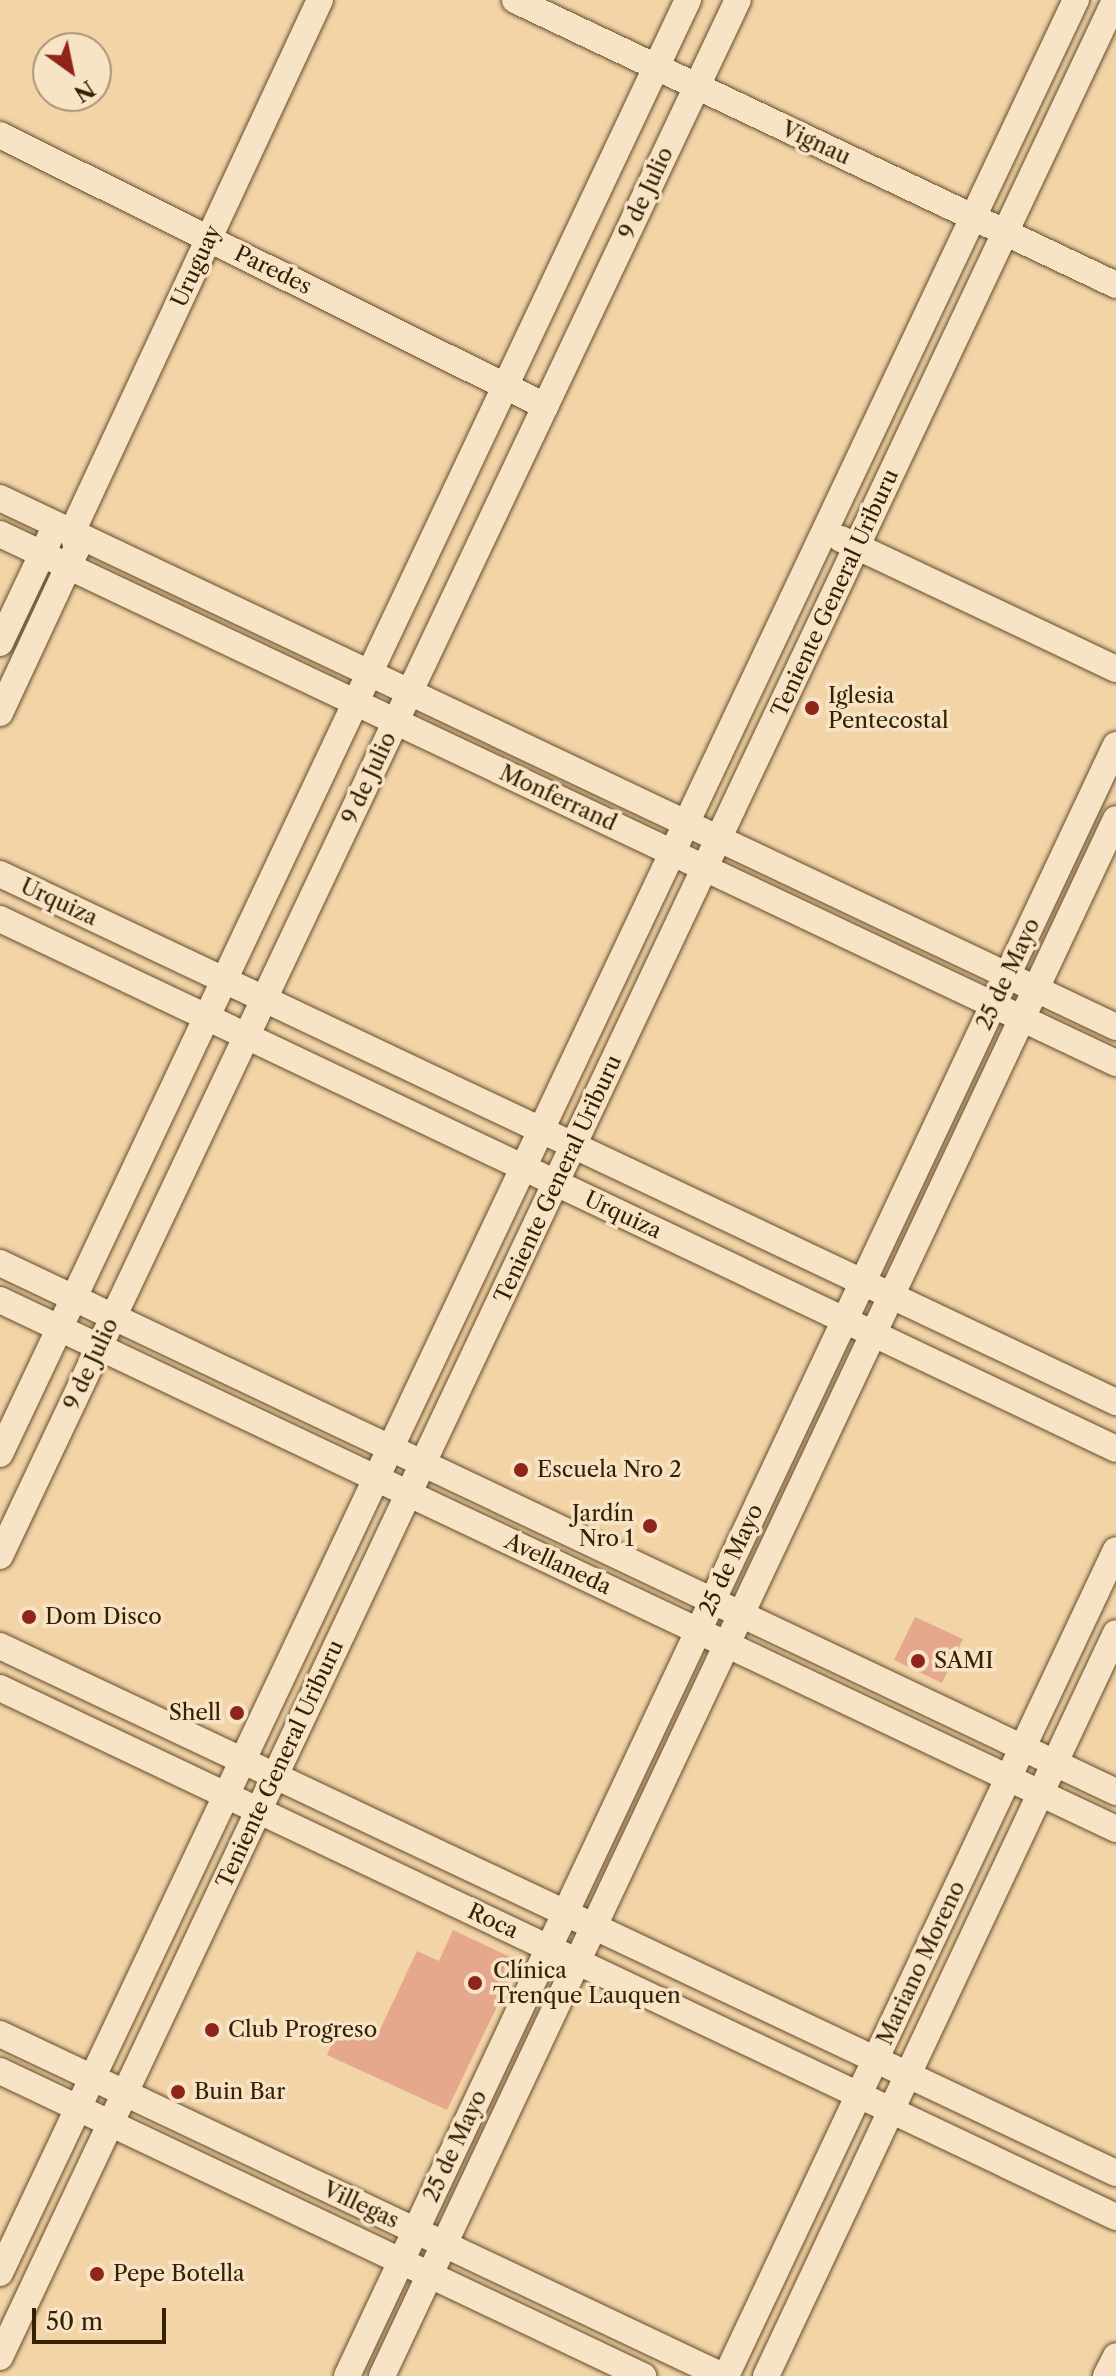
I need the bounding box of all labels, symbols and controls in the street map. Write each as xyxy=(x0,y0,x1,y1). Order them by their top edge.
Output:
north arrow xyxy=(32,32,112,112)
text: N xyxy=(69,74,100,107)
street label: Vignau xyxy=(777,116,855,170)
street label: 9 de Julio xyxy=(613,143,679,243)
street label: Uruguay xyxy=(166,221,226,311)
street label: Paredes xyxy=(230,240,316,300)
street label: Teniente General Uriburu xyxy=(766,465,904,721)
place label: Iglesia Pentecostal xyxy=(828,682,949,734)
marker: Iglesia Pentecostal xyxy=(803,699,821,717)
street label: 9 de Julio xyxy=(336,728,402,828)
street label: Monferrand xyxy=(495,759,621,837)
street label: Urquiza xyxy=(16,873,102,931)
street label: 25 de Mayo xyxy=(971,914,1045,1034)
street label: Teniente General Uriburu xyxy=(489,1051,627,1307)
street label: Urquiza xyxy=(580,1186,666,1244)
street label: 9 de Julio xyxy=(58,1314,124,1414)
place label: Escuela Nro 2 xyxy=(537,1457,682,1483)
marker: Escuela Nro 2 xyxy=(512,1461,530,1479)
place label: Jardín Nro 1 xyxy=(572,1500,634,1552)
street label: 25 de Mayo xyxy=(694,1500,768,1620)
marker: Jardín Nro 1 xyxy=(641,1517,659,1535)
street label: Avellaneda xyxy=(501,1528,615,1600)
place label: Dom Disco xyxy=(45,1604,162,1630)
marker: Dom Disco xyxy=(20,1608,38,1626)
street label: Teniente General Uriburu xyxy=(211,1636,349,1892)
place label: SAMI xyxy=(934,1648,994,1674)
marker: SAMI xyxy=(909,1652,927,1670)
place label: Shell xyxy=(169,1700,221,1726)
marker: Shell xyxy=(228,1704,246,1722)
street label: Mariano Moreno xyxy=(871,1877,971,2049)
street label: Roca xyxy=(464,1898,522,1944)
place label: Clínica Trenque Lauquen xyxy=(493,1957,681,2008)
marker: Clínica Trenque Lauquen xyxy=(464,1972,486,1994)
place label: Club Progreso xyxy=(228,2017,377,2043)
marker: Club Progreso xyxy=(203,2021,221,2039)
place label: Buin Bar xyxy=(194,2079,285,2105)
marker: Buin Bar xyxy=(169,2083,187,2101)
street label: 25 de Mayo xyxy=(418,2086,492,2206)
street label: Villegas xyxy=(319,2176,403,2234)
place label: Pepe Botella xyxy=(113,2261,245,2287)
marker: Pepe Botella xyxy=(88,2265,106,2283)
scale bar xyxy=(36,2292,170,2342)
text: 50 m xyxy=(46,2307,103,2336)

